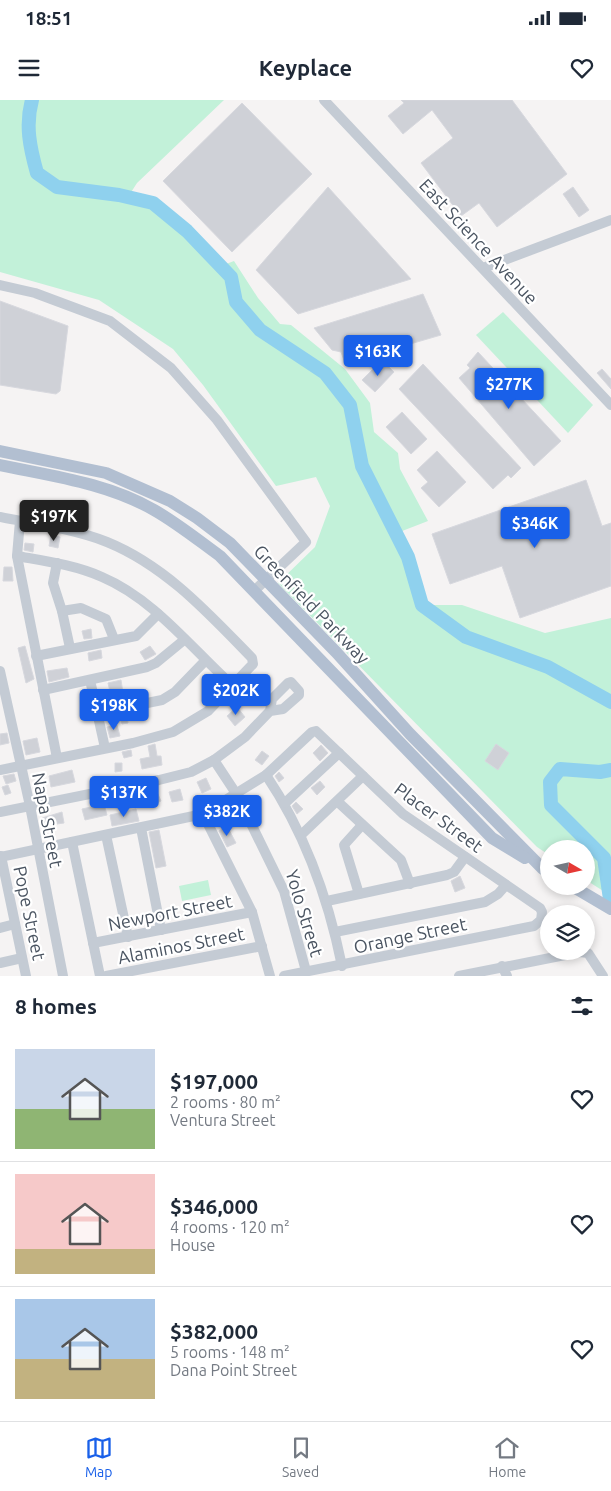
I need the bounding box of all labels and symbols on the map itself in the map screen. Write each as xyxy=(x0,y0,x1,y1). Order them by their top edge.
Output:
street label: East Science Avenue xyxy=(416,174,542,308)
pin: $163K xyxy=(343,334,413,377)
pin: $277K xyxy=(474,368,544,410)
pin: $197K xyxy=(19,500,89,542)
pin: $346K xyxy=(500,506,570,549)
street label: Greenfield Parkway xyxy=(250,541,374,668)
pin: $202K xyxy=(201,674,271,716)
pin: $198K xyxy=(79,688,149,731)
street label: Napa Street xyxy=(29,771,67,869)
pin: $137K xyxy=(89,776,159,818)
street label: Placer Street xyxy=(391,778,487,856)
pin: $382K xyxy=(192,794,262,837)
north arrow xyxy=(540,840,595,895)
street label: Pope Street xyxy=(10,864,50,962)
street label: Yolo Street xyxy=(282,867,328,959)
street label: Newport Street xyxy=(106,890,234,934)
street label: Orange Street xyxy=(352,913,468,957)
street label: Alaminos Street xyxy=(116,923,246,967)

